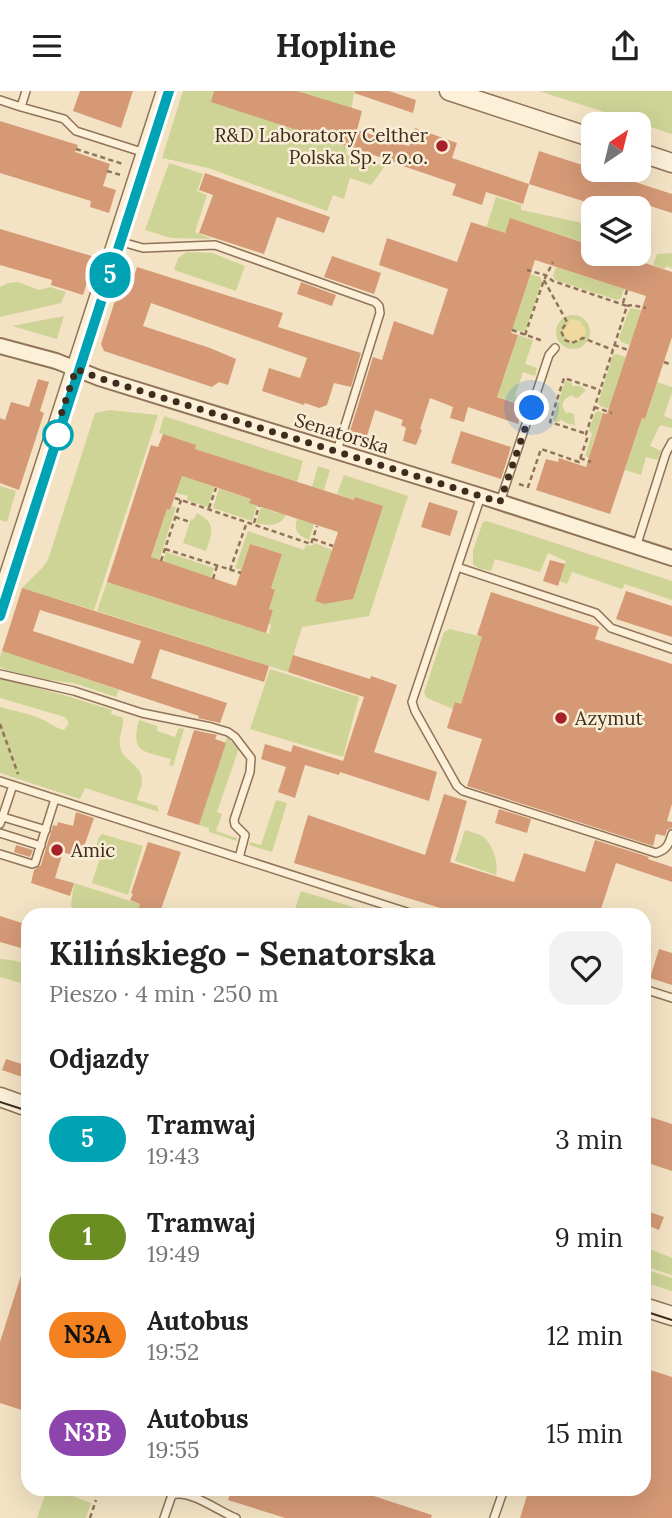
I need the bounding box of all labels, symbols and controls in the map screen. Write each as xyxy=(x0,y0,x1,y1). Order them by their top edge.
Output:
text: Hopline xyxy=(276,25,396,66)
icon: menu xyxy=(28,27,66,65)
icon: share xyxy=(606,27,644,65)
north arrow xyxy=(581,112,651,182)
map controls xyxy=(581,112,651,266)
place label: R&D Laboratory Celther Polska Sp. z o.o. xyxy=(215,123,429,169)
marker: R&D Laboratory Celther Polska Sp. z o.o. xyxy=(434,138,450,154)
button: layers xyxy=(581,196,651,266)
line badge: 5 xyxy=(87,252,133,298)
text: 5 xyxy=(104,259,116,290)
your location xyxy=(514,390,549,425)
street label: Senatorska xyxy=(292,407,392,459)
unlabelled marker xyxy=(43,420,73,450)
place label: Azymut xyxy=(574,706,644,730)
marker: Azymut xyxy=(553,710,569,726)
place label: Amic xyxy=(70,838,115,862)
marker: Amic xyxy=(49,842,65,858)
button: heart xyxy=(549,931,623,1005)
text: Kilińskiego - Senatorska xyxy=(49,932,436,974)
text: Pieszo · 4 min · 250 m xyxy=(49,979,279,1008)
text: Odjazdy xyxy=(49,1042,149,1075)
text: Tramwaj xyxy=(147,1108,256,1141)
text: 5 xyxy=(81,1123,94,1154)
text: 3 min xyxy=(555,1123,623,1156)
text: 19:43 xyxy=(147,1141,200,1170)
text: Tramwaj xyxy=(147,1206,256,1239)
text: 1 xyxy=(83,1221,92,1252)
text: 9 min xyxy=(555,1221,623,1254)
text: 19:49 xyxy=(147,1239,200,1268)
text: Autobus xyxy=(147,1304,249,1337)
text: N3A xyxy=(63,1319,112,1350)
text: 12 min xyxy=(546,1319,623,1352)
text: 19:52 xyxy=(147,1337,199,1366)
text: Autobus xyxy=(147,1402,249,1435)
text: N3B xyxy=(64,1417,111,1448)
text: 15 min xyxy=(546,1417,623,1450)
text: 19:55 xyxy=(147,1435,200,1464)

